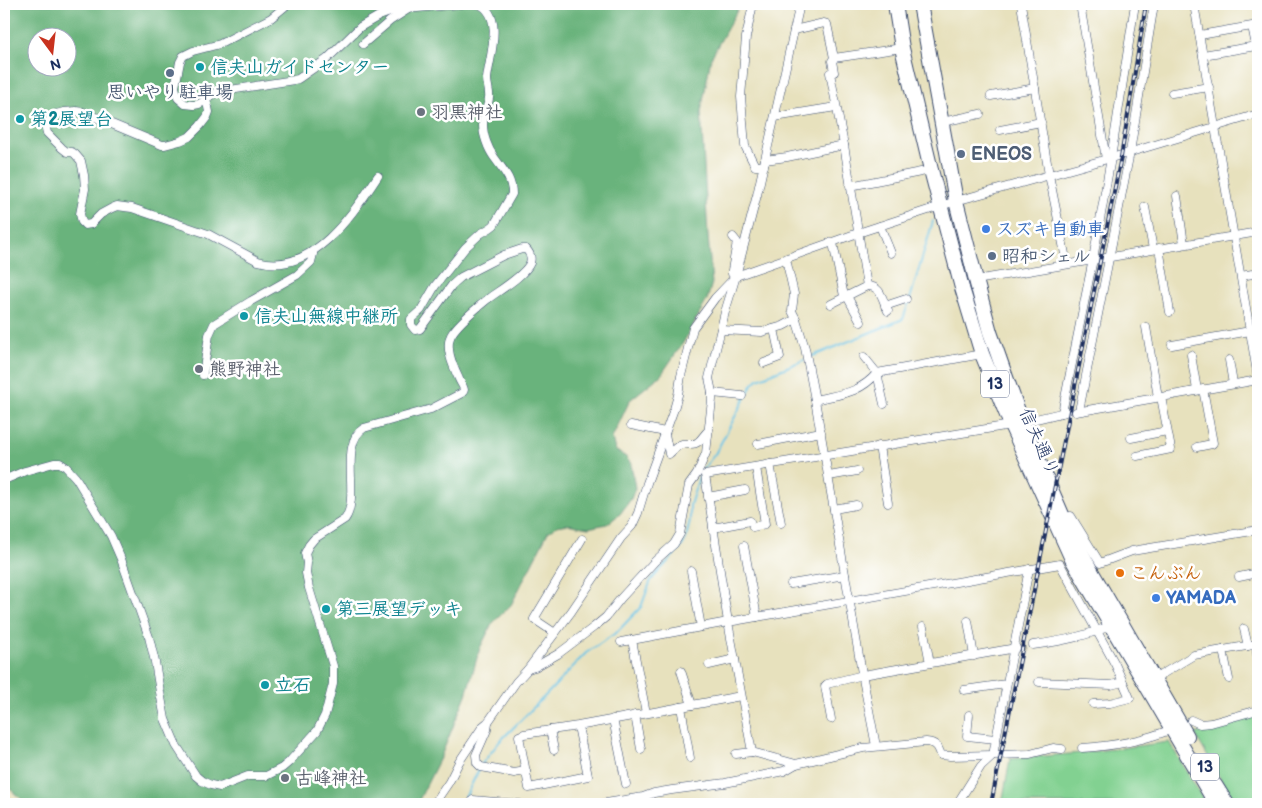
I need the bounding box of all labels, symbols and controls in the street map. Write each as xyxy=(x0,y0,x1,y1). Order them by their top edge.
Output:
north arrow xyxy=(28,28,78,78)
text: N xyxy=(48,55,63,74)
place label: 信夫山ガイドセンター xyxy=(210,57,389,78)
marker: 信夫山ガイドセンター xyxy=(194,61,206,73)
marker: 思いやり駐車場 xyxy=(164,67,176,79)
place label: 思いやり駐車場 xyxy=(107,82,233,103)
place label: 羽黒神社 xyxy=(431,102,503,123)
marker: 羽黒神社 xyxy=(415,106,427,118)
place label: 第2展望台 xyxy=(30,109,113,130)
marker: 第2展望台 xyxy=(14,113,26,125)
place label: ENEOS xyxy=(971,144,1032,165)
marker: ENEOS xyxy=(955,148,967,160)
place label: スズキ自動車 xyxy=(996,219,1105,240)
marker: スズキ自動車 xyxy=(980,223,992,235)
place label: 昭和シェル xyxy=(1002,246,1091,267)
marker: 昭和シェル xyxy=(986,250,998,262)
place label: 信夫山無線中継所 xyxy=(254,306,398,327)
marker: 信夫山無線中継所 xyxy=(238,310,250,322)
place label: 熊野神社 xyxy=(209,359,281,380)
marker: 熊野神社 xyxy=(193,363,205,375)
road number: 13 xyxy=(981,370,1009,398)
street label: 信夫通り xyxy=(1015,405,1063,479)
place label: こんぶん xyxy=(1130,563,1202,584)
marker: こんぶん xyxy=(1114,567,1126,579)
place label: YAMADA xyxy=(1166,588,1237,609)
marker: YAMADA xyxy=(1150,592,1162,604)
place label: 第三展望デッキ xyxy=(336,599,462,620)
marker: 第三展望デッキ xyxy=(320,603,332,615)
place label: 立石 xyxy=(275,675,311,696)
marker: 立石 xyxy=(259,679,271,691)
road number: 13 xyxy=(1191,754,1219,780)
place label: 古峰神社 xyxy=(295,768,367,789)
marker: 古峰神社 xyxy=(279,772,291,784)

